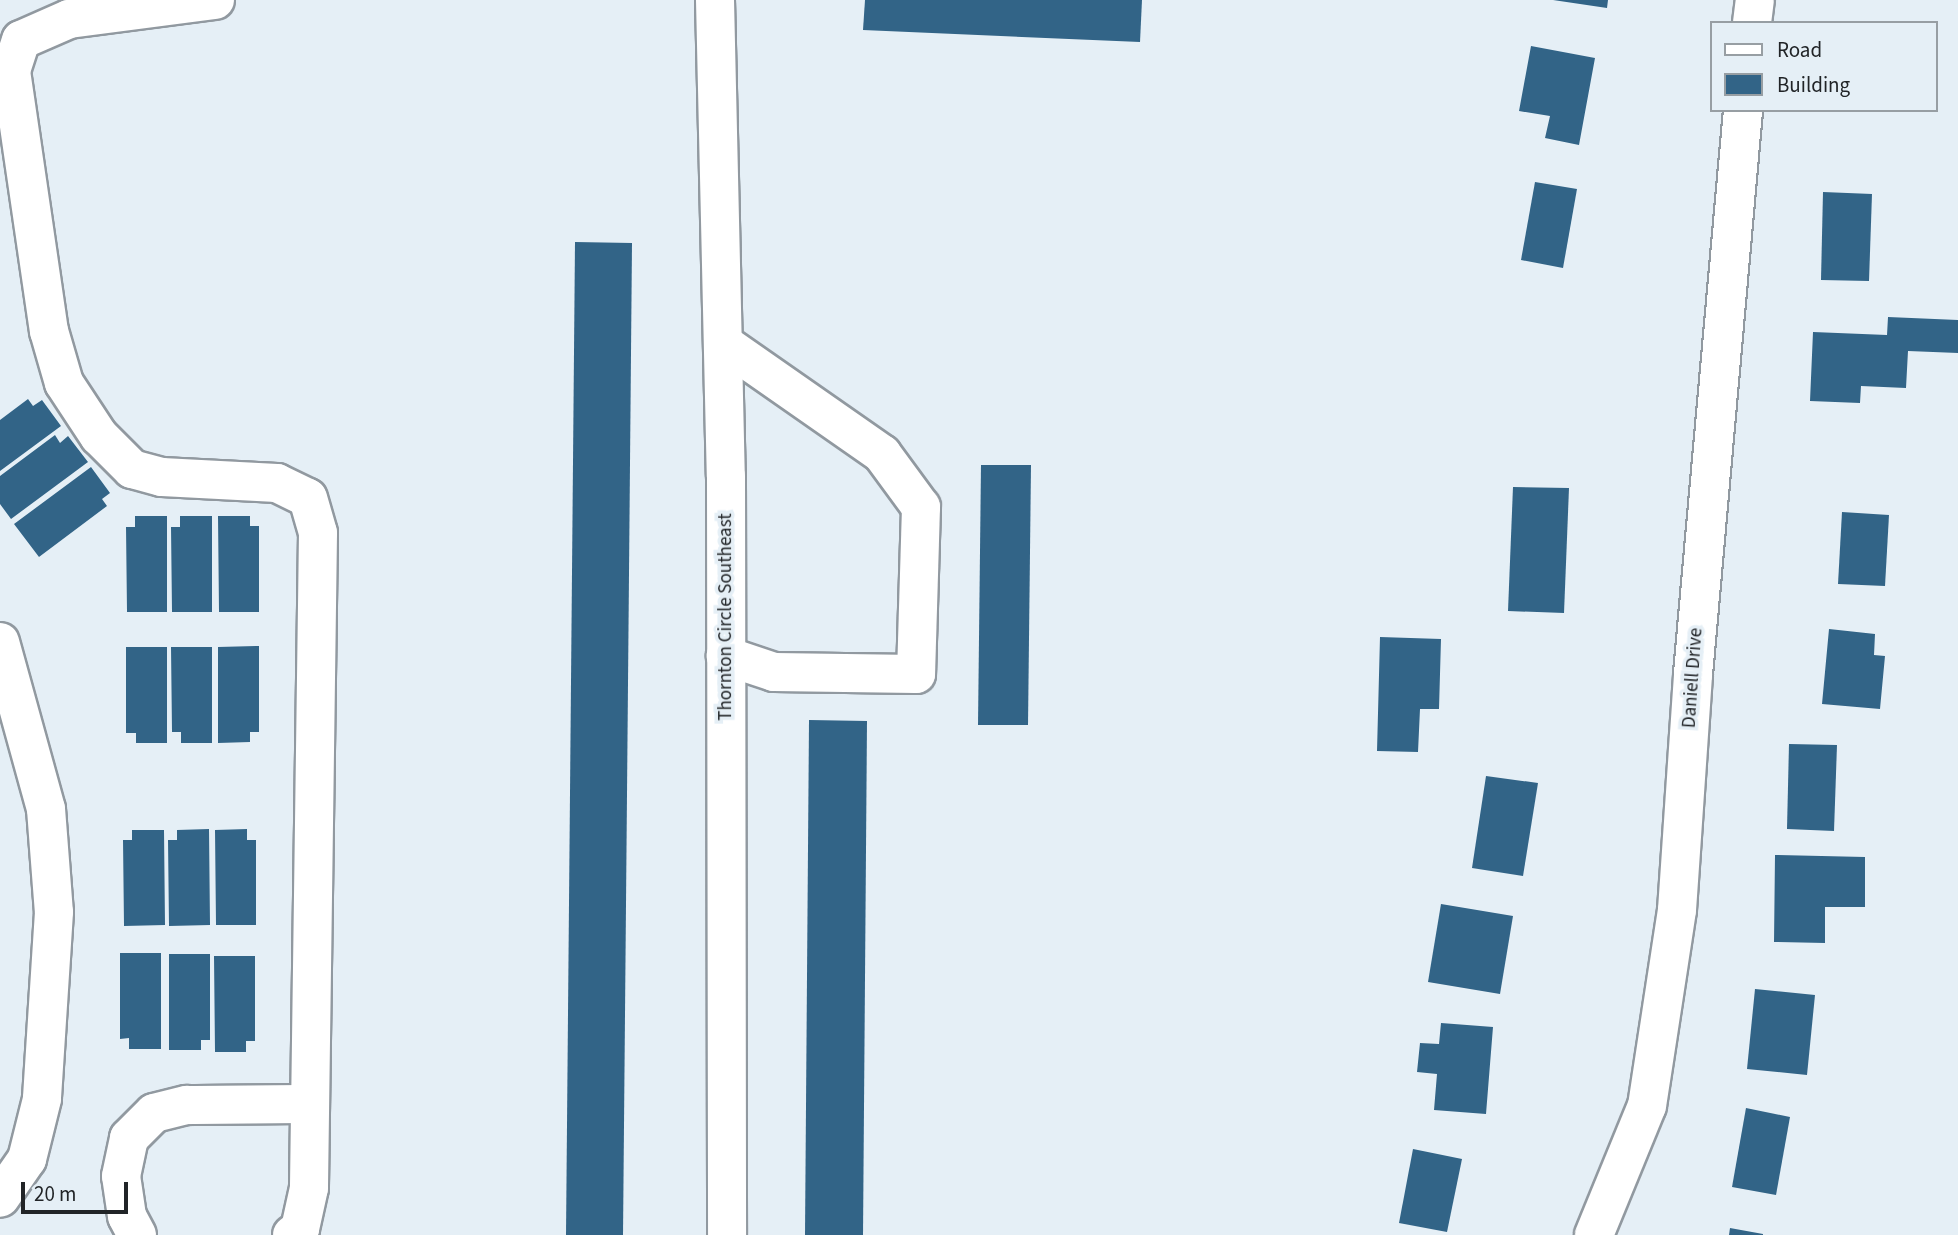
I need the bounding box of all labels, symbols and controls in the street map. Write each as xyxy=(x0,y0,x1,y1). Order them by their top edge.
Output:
legend xyxy=(1710,21,1937,112)
text: Road xyxy=(1777,35,1822,65)
text: Building xyxy=(1777,70,1850,100)
street label: Thornton Circle Southeast xyxy=(715,513,737,721)
street label: Daniell Drive xyxy=(1678,627,1708,729)
scale bar xyxy=(24,1168,131,1212)
text: 20 m xyxy=(34,1179,76,1209)

